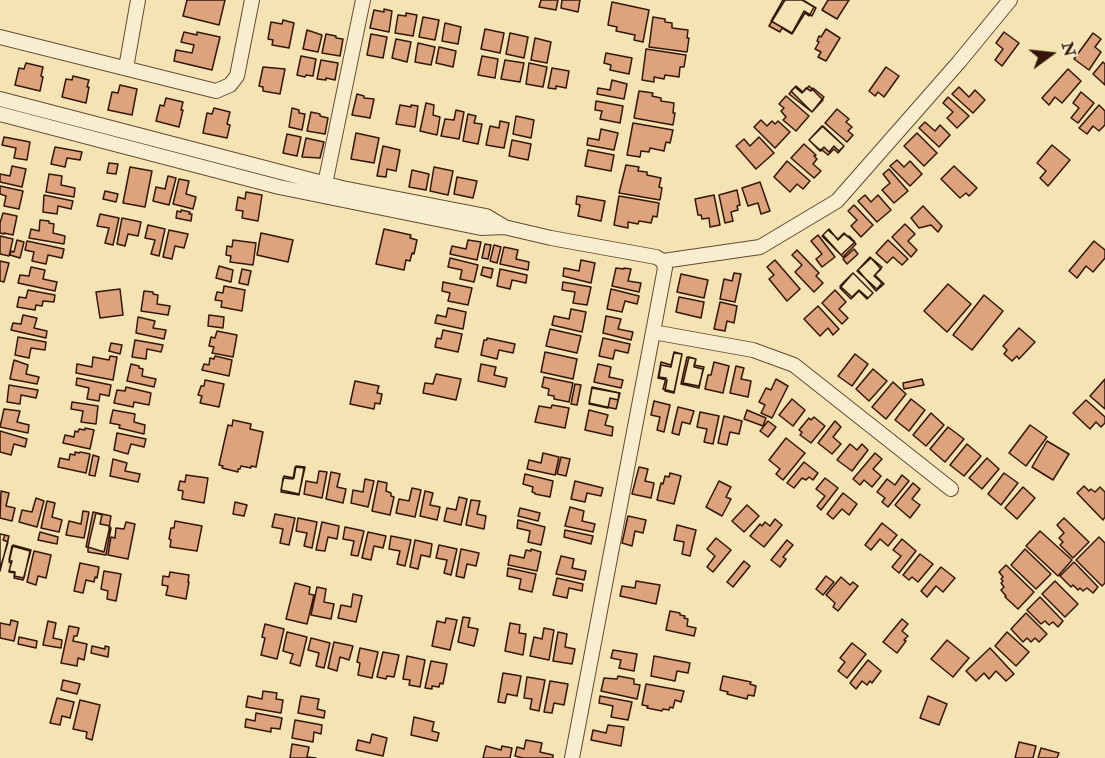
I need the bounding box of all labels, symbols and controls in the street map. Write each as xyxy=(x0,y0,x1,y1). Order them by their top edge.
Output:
north arrow xyxy=(1021,24,1081,84)
text: N xyxy=(1057,40,1080,59)

